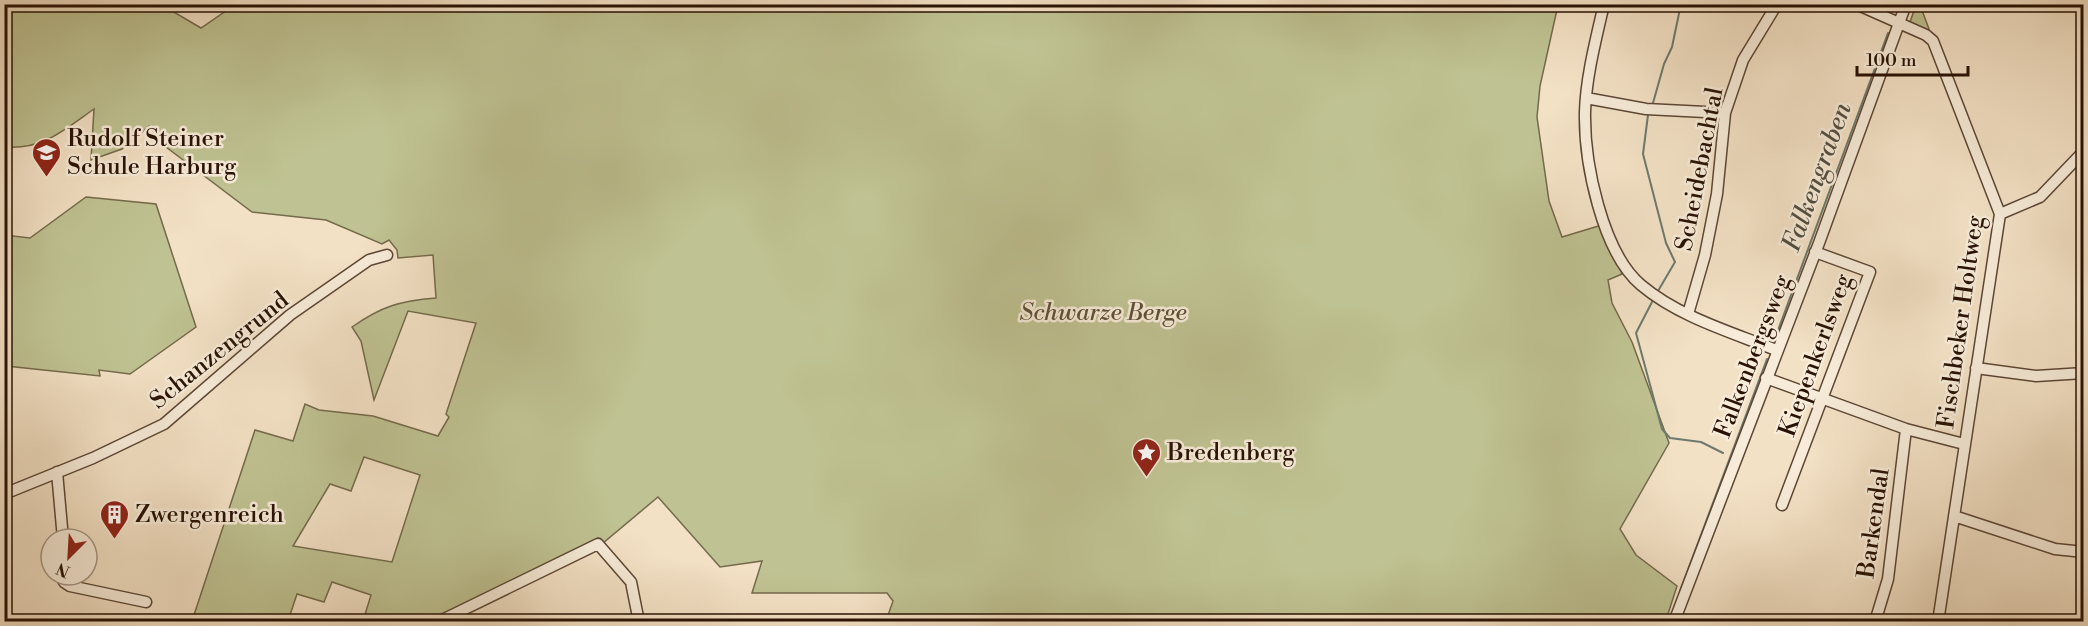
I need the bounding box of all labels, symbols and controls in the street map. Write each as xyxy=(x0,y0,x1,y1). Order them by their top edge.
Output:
scale bar xyxy=(1857,39,1968,77)
text: 100 m xyxy=(1866,49,1917,72)
street label: Scheidebachtal xyxy=(1669,85,1731,254)
water label: Falkengraben xyxy=(1775,98,1859,256)
place label: Rudolf Steiner Schule Harburg xyxy=(67,124,237,182)
school or university icon: Rudolf Steiner Schule Harburg xyxy=(30,136,62,178)
street label: Fischbeker Holtweg xyxy=(1931,213,1991,431)
street label: Kiepenkerlsweg xyxy=(1773,269,1860,441)
street label: Falkenbergsweg xyxy=(1708,270,1798,442)
street label: Schanzengrund xyxy=(144,285,295,416)
park label: Schwarze Berge xyxy=(1019,298,1187,328)
place icon: Bredenberg xyxy=(1130,436,1162,478)
place label: Bredenberg xyxy=(1166,438,1295,468)
street label: Barkendal xyxy=(1851,466,1897,581)
building icon: Zwergenreich xyxy=(98,498,130,540)
place label: Zwergenreich xyxy=(135,500,284,530)
north arrow xyxy=(39,527,99,587)
text: N xyxy=(53,558,73,581)

